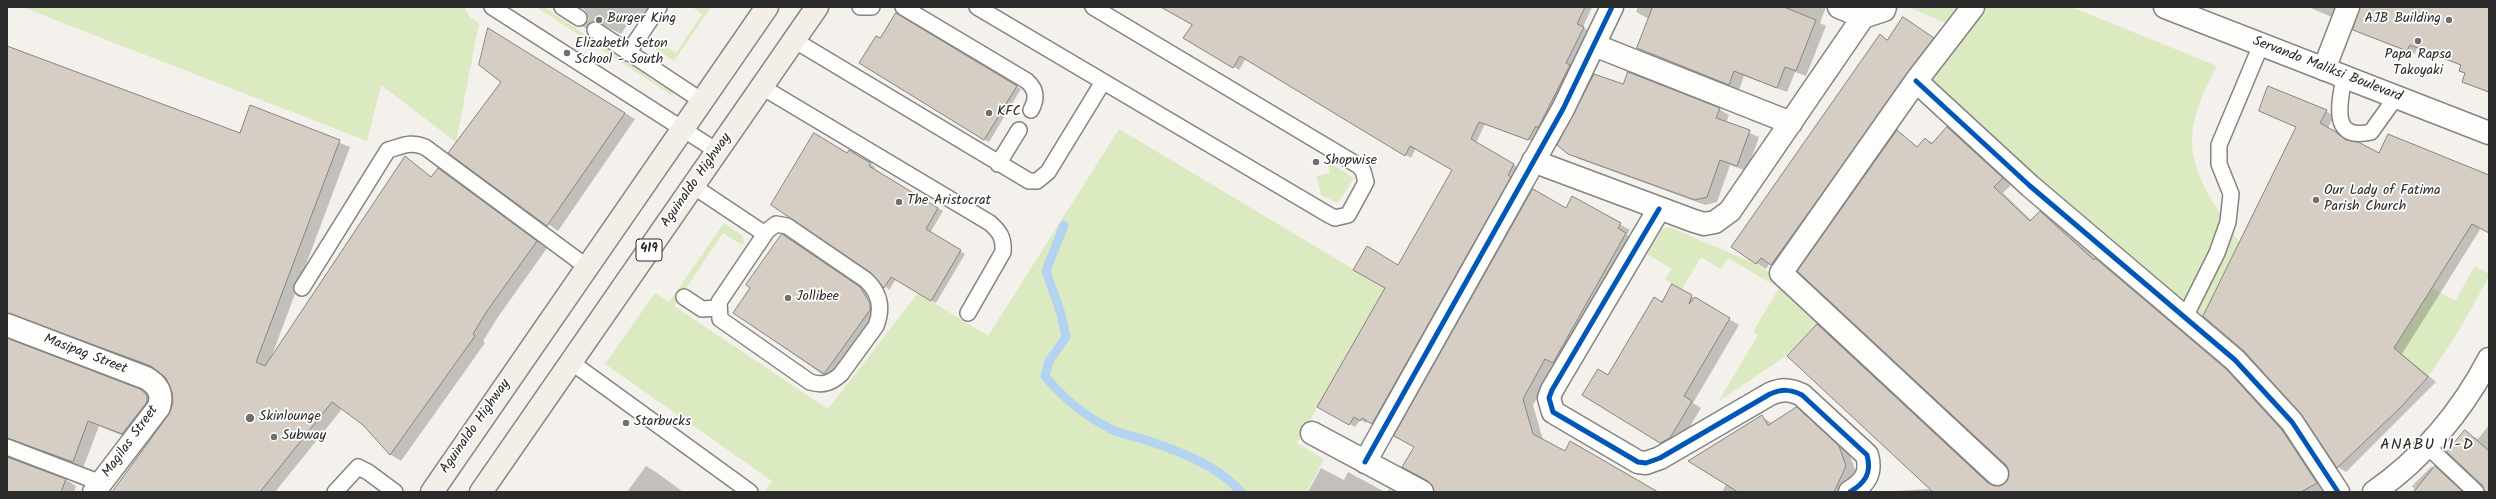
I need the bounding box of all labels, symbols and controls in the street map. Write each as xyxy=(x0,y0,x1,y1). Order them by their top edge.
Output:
place label: Burger King xyxy=(607,12,676,28)
place label: AJB Building xyxy=(2365,12,2441,28)
marker: Burger King xyxy=(594,15,604,25)
marker: AJB Building xyxy=(2444,15,2454,25)
street label: Servando Maliksi Boulevard xyxy=(2250,34,2404,106)
marker: Papa Rapsa Takoyaki xyxy=(2413,36,2423,46)
place label: Elizabeth Seton School - South xyxy=(575,37,668,70)
marker: Elizabeth Seton School - South xyxy=(562,48,572,58)
place label: Papa Rapsa Takoyaki xyxy=(2384,48,2452,80)
place label: KFC xyxy=(997,105,1021,121)
marker: KFC xyxy=(984,108,994,118)
street label: Aguinaldo Highway xyxy=(658,131,736,231)
place label: Shopwise xyxy=(1324,154,1377,170)
marker: Shopwise xyxy=(1311,157,1321,167)
place label: Our Lady of Fatima Parish Church xyxy=(2324,184,2441,216)
place label: The Aristocrat xyxy=(907,194,991,210)
marker: Our Lady of Fatima Parish Church xyxy=(2311,195,2321,205)
marker: The Aristocrat xyxy=(894,197,904,207)
road number: 419 xyxy=(636,239,662,261)
place label: Jollibee xyxy=(796,290,839,306)
marker: Jollibee xyxy=(783,293,793,303)
street label: Masipag Street xyxy=(41,331,129,379)
street label: Aguinaldo Highway xyxy=(437,377,515,477)
street label: Magilas Street xyxy=(99,403,163,481)
place label: Skinlounge xyxy=(259,410,321,426)
marker: Skinlounge xyxy=(244,412,256,424)
place label: Starbucks xyxy=(634,415,691,431)
marker: Starbucks xyxy=(621,418,631,428)
place label: Subway xyxy=(282,429,326,445)
marker: Subway xyxy=(269,432,279,442)
district label: ANABU II-D xyxy=(2380,436,2474,456)

